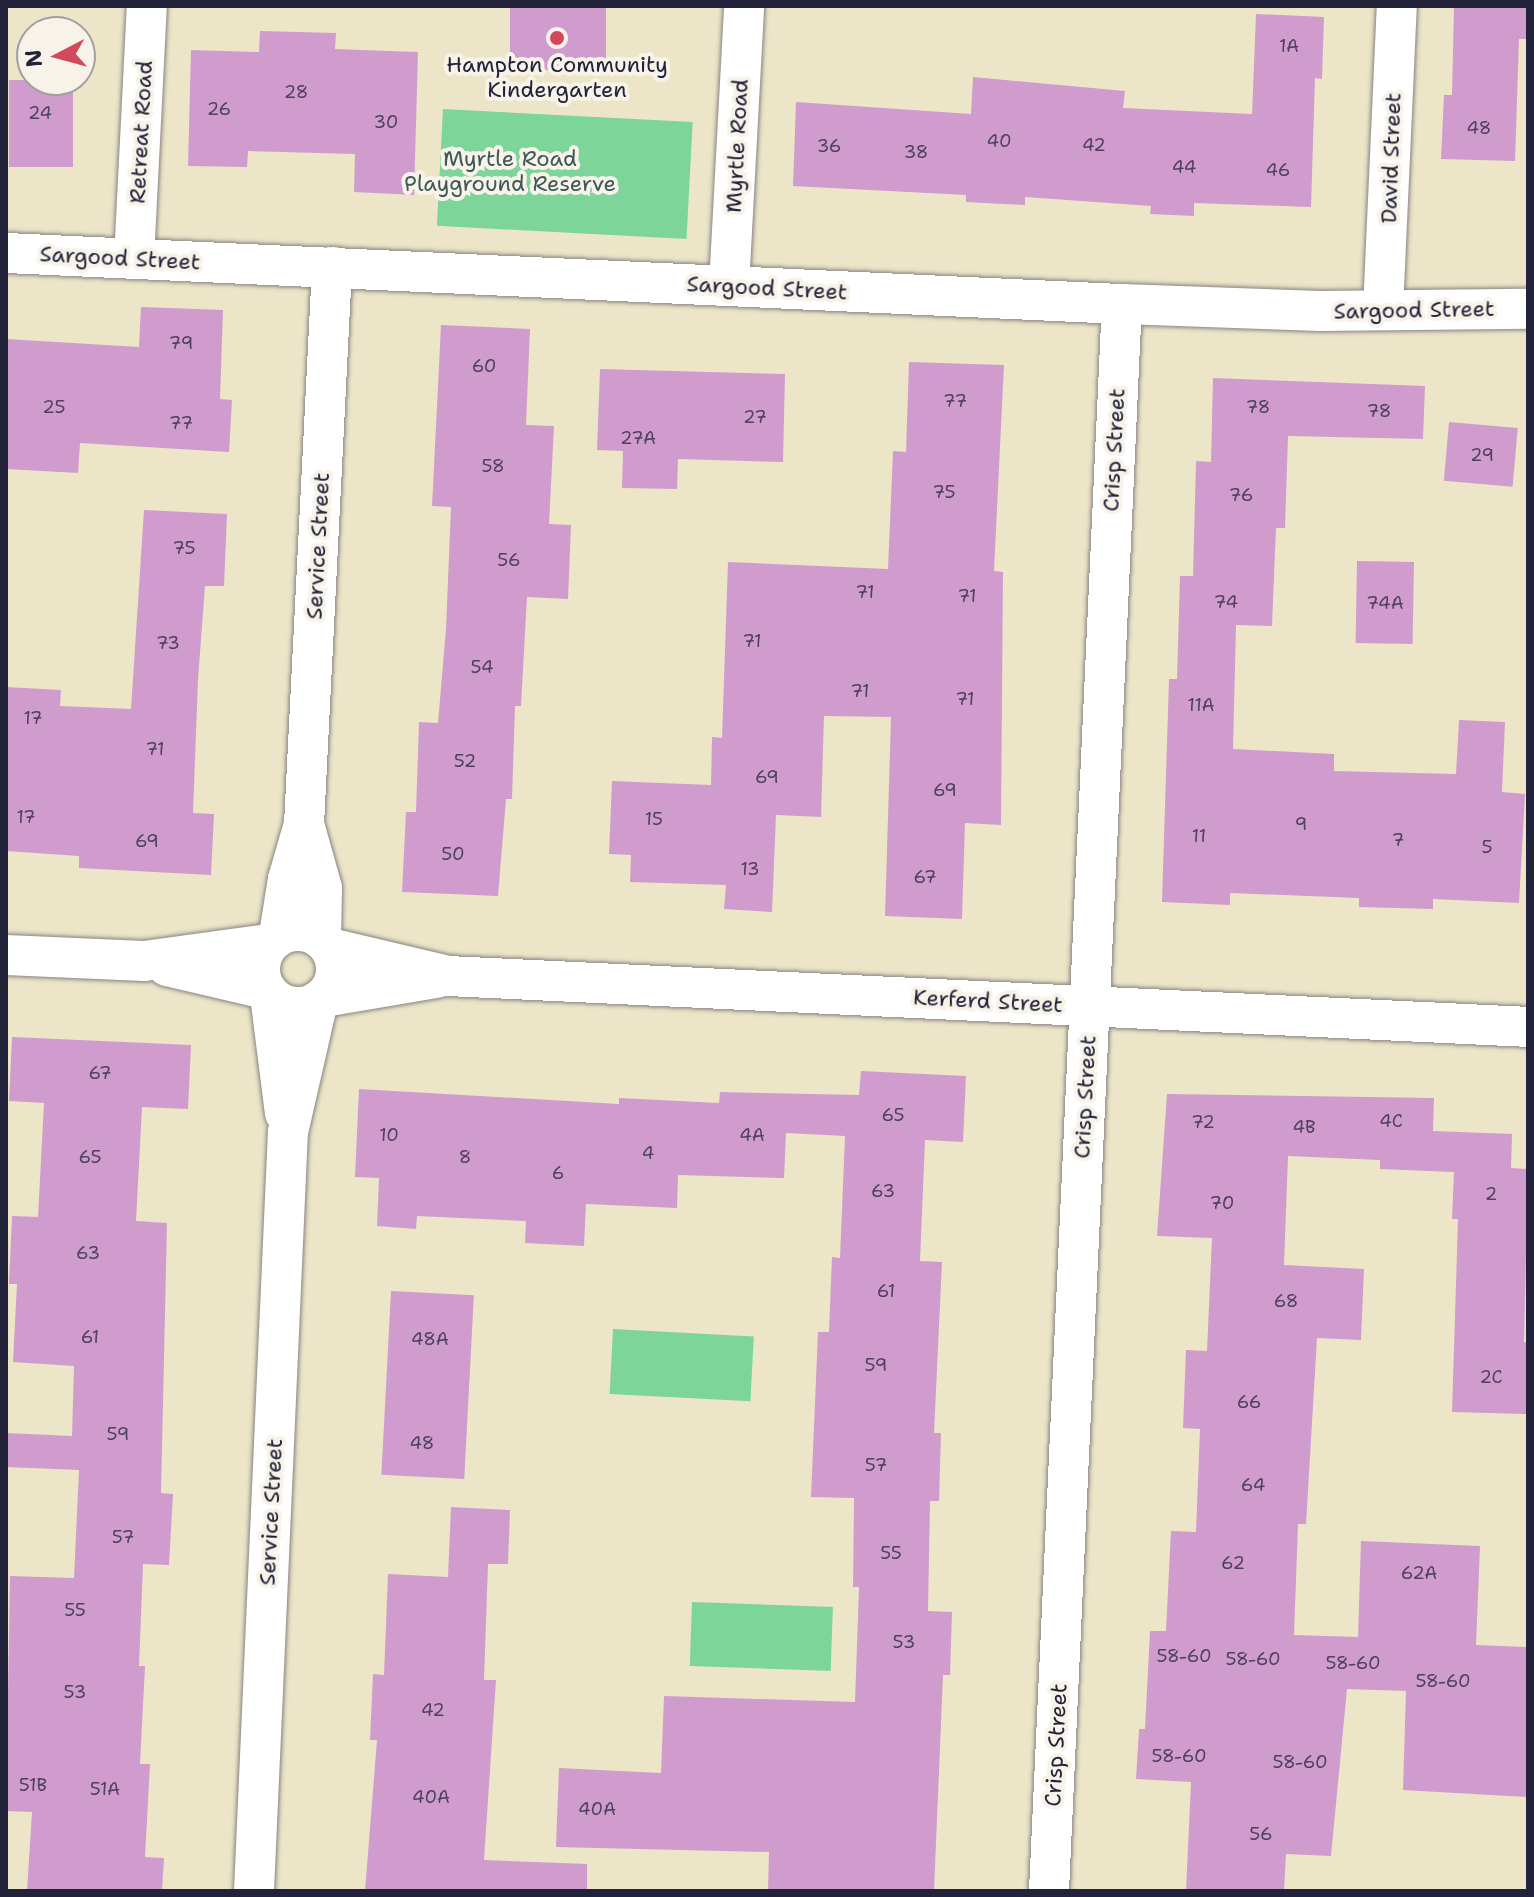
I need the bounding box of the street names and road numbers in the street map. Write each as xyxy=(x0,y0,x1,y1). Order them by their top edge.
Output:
street label: Retreat Road xyxy=(124,60,158,204)
street label: Myrtle Road xyxy=(720,78,754,214)
street label: David Street xyxy=(1376,92,1406,224)
street label: Sargood Street xyxy=(39,241,201,275)
street label: Sargood Street xyxy=(686,271,848,305)
street label: Sargood Street xyxy=(1333,295,1495,325)
street label: Crisp Street xyxy=(1098,388,1130,512)
street label: Service Street xyxy=(301,472,335,620)
street label: Kerferd Street xyxy=(912,984,1064,1018)
street label: Crisp Street xyxy=(1069,1035,1101,1159)
street label: Service Street xyxy=(254,1438,288,1586)
street label: Crisp Street xyxy=(1040,1683,1072,1807)

